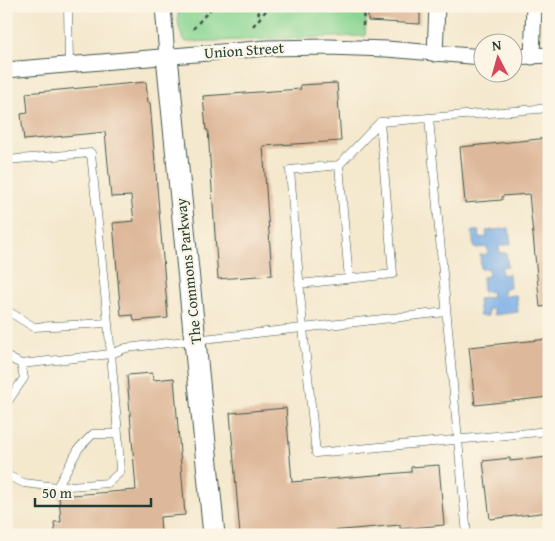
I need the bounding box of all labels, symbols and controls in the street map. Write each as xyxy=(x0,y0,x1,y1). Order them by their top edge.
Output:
north arrow xyxy=(472,32,522,82)
text: N xyxy=(491,35,503,56)
street label: Union Street xyxy=(203,37,285,63)
street label: The Commons Parkway xyxy=(170,196,206,345)
scale bar xyxy=(35,476,151,508)
text: 50 m xyxy=(42,482,73,503)

